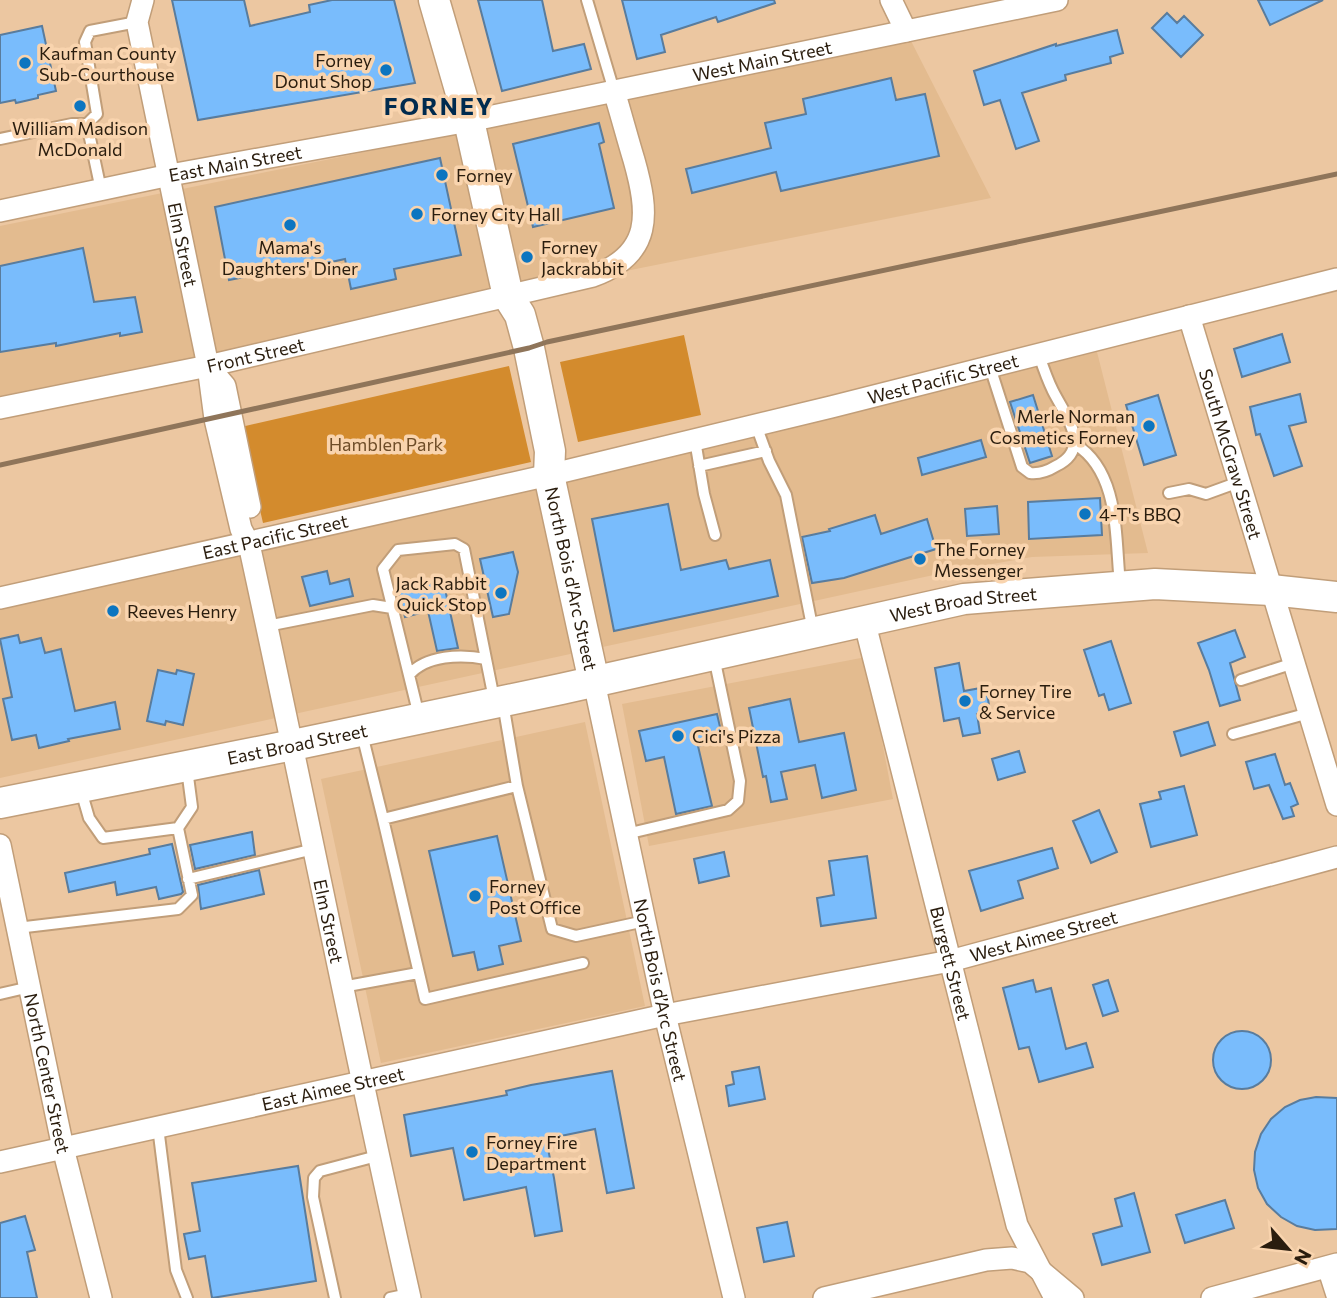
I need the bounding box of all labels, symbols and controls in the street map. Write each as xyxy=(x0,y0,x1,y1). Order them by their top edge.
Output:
street label: West Main Street xyxy=(691,36,834,86)
place label: Kaufman County Sub-Courthouse xyxy=(39,42,177,85)
place label: Forney Donut Shop xyxy=(275,49,372,92)
marker: Kaufman County Sub-Courthouse xyxy=(17,55,33,71)
marker: Forney Donut Shop xyxy=(378,62,394,78)
district label: FORNEY xyxy=(384,91,494,120)
marker: William Madison McDonald xyxy=(72,98,88,114)
place label: William Madison McDonald xyxy=(12,117,148,160)
street label: East Main Street xyxy=(167,140,304,186)
place label: Forney xyxy=(456,164,513,186)
marker: Forney xyxy=(434,167,450,183)
street label: Elm Street xyxy=(164,200,202,289)
place label: Forney City Hall xyxy=(431,203,560,225)
marker: Forney City Hall xyxy=(409,206,425,222)
marker: Mama's Daughters' Diner xyxy=(282,217,298,233)
place label: Mama's Daughters' Diner xyxy=(222,236,358,279)
place label: Forney Jackrabbit xyxy=(541,236,624,279)
marker: Forney Jackrabbit xyxy=(519,249,535,265)
street label: Front Street xyxy=(204,333,307,377)
street label: West Pacific Street xyxy=(865,349,1021,408)
street label: South McGraw Street xyxy=(1195,366,1267,542)
place label: Merle Norman Cosmetics Forney xyxy=(990,405,1135,448)
marker: Merle Norman Cosmetics Forney xyxy=(1141,418,1157,434)
park label: Hamblen Park xyxy=(329,433,444,455)
street label: North Bois d'Arc Street xyxy=(541,485,602,672)
place label: 4-T's BBQ xyxy=(1099,503,1181,525)
marker: 4-T's BBQ xyxy=(1077,506,1093,522)
street label: East Pacific Street xyxy=(200,509,350,563)
place label: The Forney Messenger xyxy=(934,538,1026,581)
marker: The Forney Messenger xyxy=(912,551,928,567)
place label: Jack Rabbit Quick Stop xyxy=(396,572,487,615)
street label: West Broad Street xyxy=(887,582,1038,626)
marker: Jack Rabbit Quick Stop xyxy=(493,585,509,601)
place label: Reeves Henry xyxy=(127,600,237,622)
marker: Reeves Henry xyxy=(105,603,121,619)
place label: Forney Tire & Service xyxy=(979,680,1072,723)
marker: Forney Tire & Service xyxy=(957,693,973,709)
street label: East Broad Street xyxy=(225,719,369,769)
place label: Cici's Pizza xyxy=(692,725,781,747)
marker: Cici's Pizza xyxy=(670,728,686,744)
place label: Forney Post Office xyxy=(489,875,581,918)
street label: Elm Street xyxy=(309,877,348,965)
marker: Forney Post Office xyxy=(467,888,483,904)
street label: North Bois d’Arc Street xyxy=(629,896,692,1084)
street label: Burgett Street xyxy=(926,904,976,1023)
street label: West Aimee Street xyxy=(967,906,1120,966)
street label: North Center Street xyxy=(20,991,75,1156)
street label: East Aimee Street xyxy=(260,1062,406,1115)
place label: Forney Fire Department xyxy=(486,1131,586,1174)
marker: Forney Fire Department xyxy=(464,1144,480,1160)
north arrow xyxy=(1253,1214,1323,1284)
text: N xyxy=(1290,1246,1317,1269)

